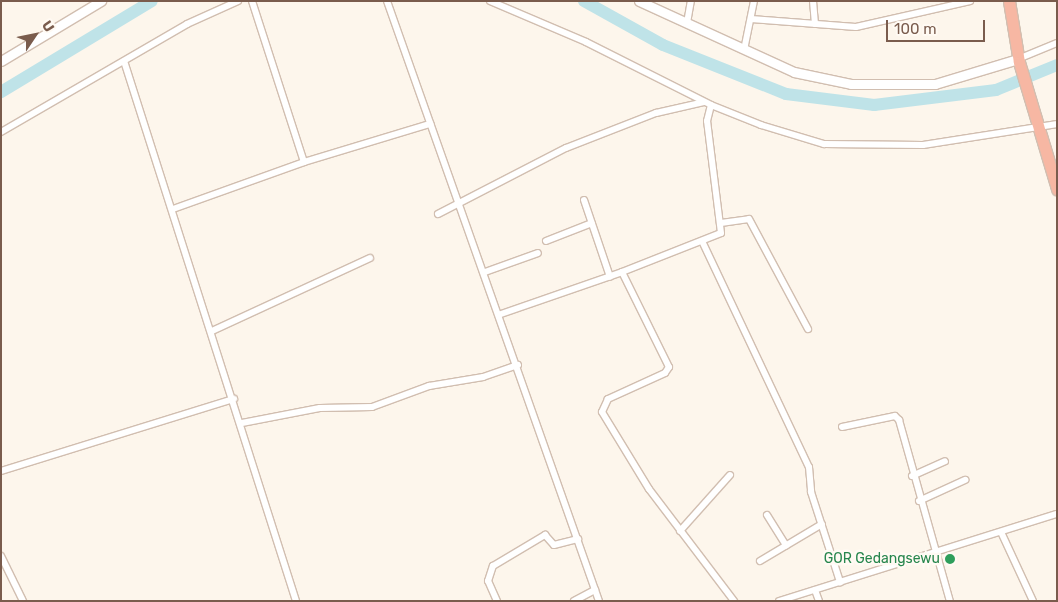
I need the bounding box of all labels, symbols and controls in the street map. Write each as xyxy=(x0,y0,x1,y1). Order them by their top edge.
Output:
north arrow xyxy=(10,10,60,60)
scale bar xyxy=(888,10,987,42)
text: U xyxy=(38,17,58,35)
text: 100 m xyxy=(894,20,936,38)
place label: GOR Gedangsewu xyxy=(824,551,940,567)
marker: GOR Gedangsewu xyxy=(944,553,956,565)

